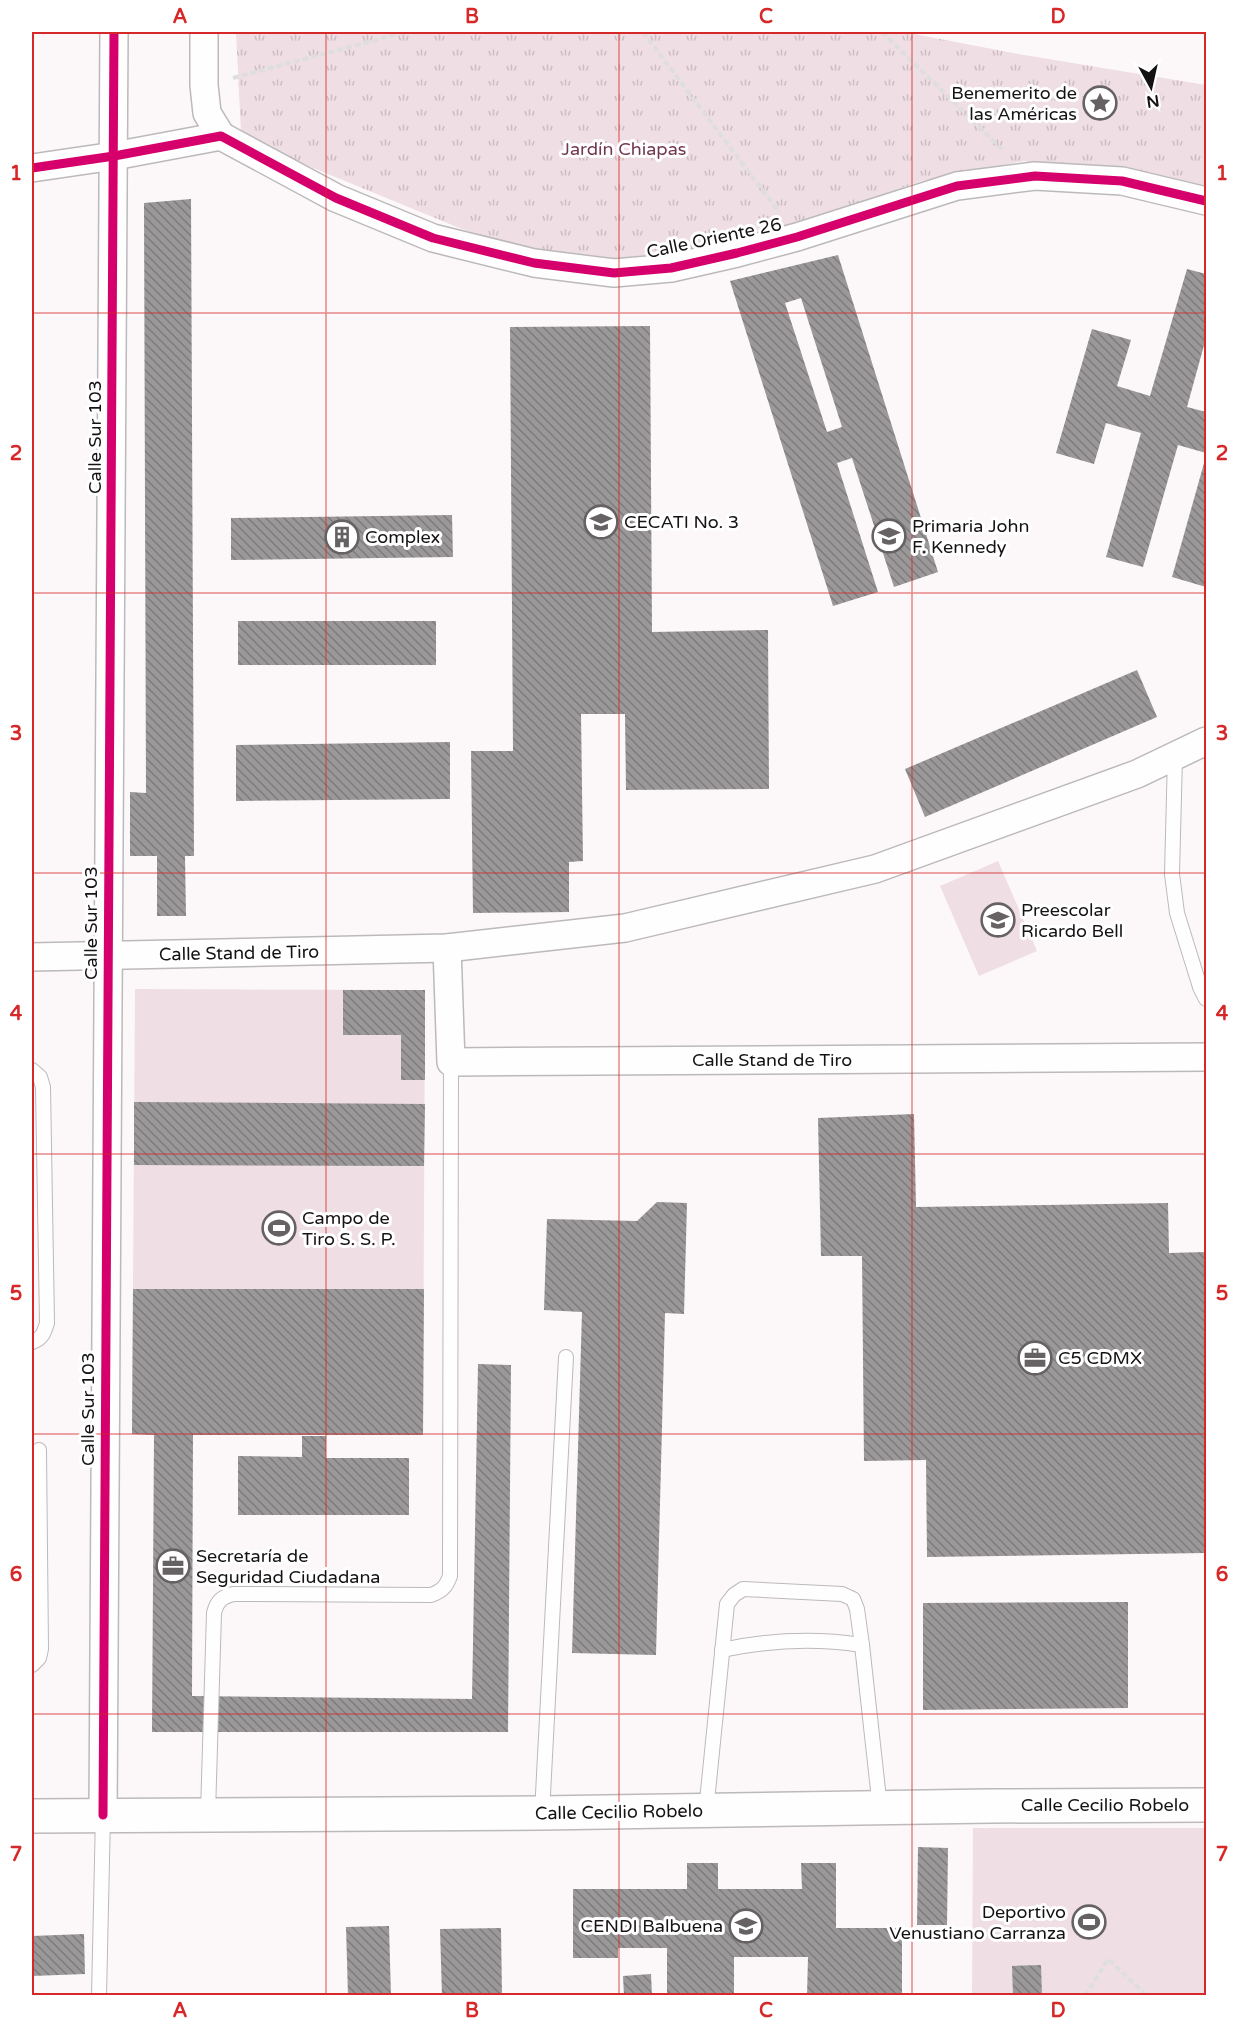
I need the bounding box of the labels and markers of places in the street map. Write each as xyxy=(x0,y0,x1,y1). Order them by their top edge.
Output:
place label: Benemerito de las Américas xyxy=(951,82,1077,125)
place icon: Benemerito de las Américas xyxy=(1082,85,1118,121)
school or university icon: CECATI No. 3 xyxy=(583,504,619,540)
place label: CECATI No. 3 xyxy=(624,511,739,533)
place label: Primaria John F. Kennedy xyxy=(912,515,1029,558)
school or university icon: Primaria John F. Kennedy xyxy=(871,518,907,554)
building icon: Complex xyxy=(324,519,360,555)
place label: Complex xyxy=(365,526,440,548)
place label: Preescolar Ricardo Bell xyxy=(1021,899,1123,942)
school or university icon: Preescolar Ricardo Bell xyxy=(980,902,1016,938)
place label: Campo de Tiro S. S. P. xyxy=(302,1207,396,1250)
sports icon: Campo de Tiro S. S. P. xyxy=(261,1210,297,1246)
office icon: C5 CDMX xyxy=(1017,1340,1053,1376)
place label: C5 CDMX xyxy=(1058,1347,1142,1369)
place label: Secretaría de Seguridad Ciudadana xyxy=(196,1545,380,1588)
office icon: Secretaría de Seguridad Ciudadana xyxy=(155,1548,191,1584)
place label: Deportivo Venustiano Carranza xyxy=(889,1901,1066,1944)
sports icon: Deportivo Venustiano Carranza xyxy=(1071,1904,1107,1940)
school or university icon: CENDI Balbuena xyxy=(728,1908,764,1944)
place label: CENDI Balbuena xyxy=(581,1915,723,1937)

